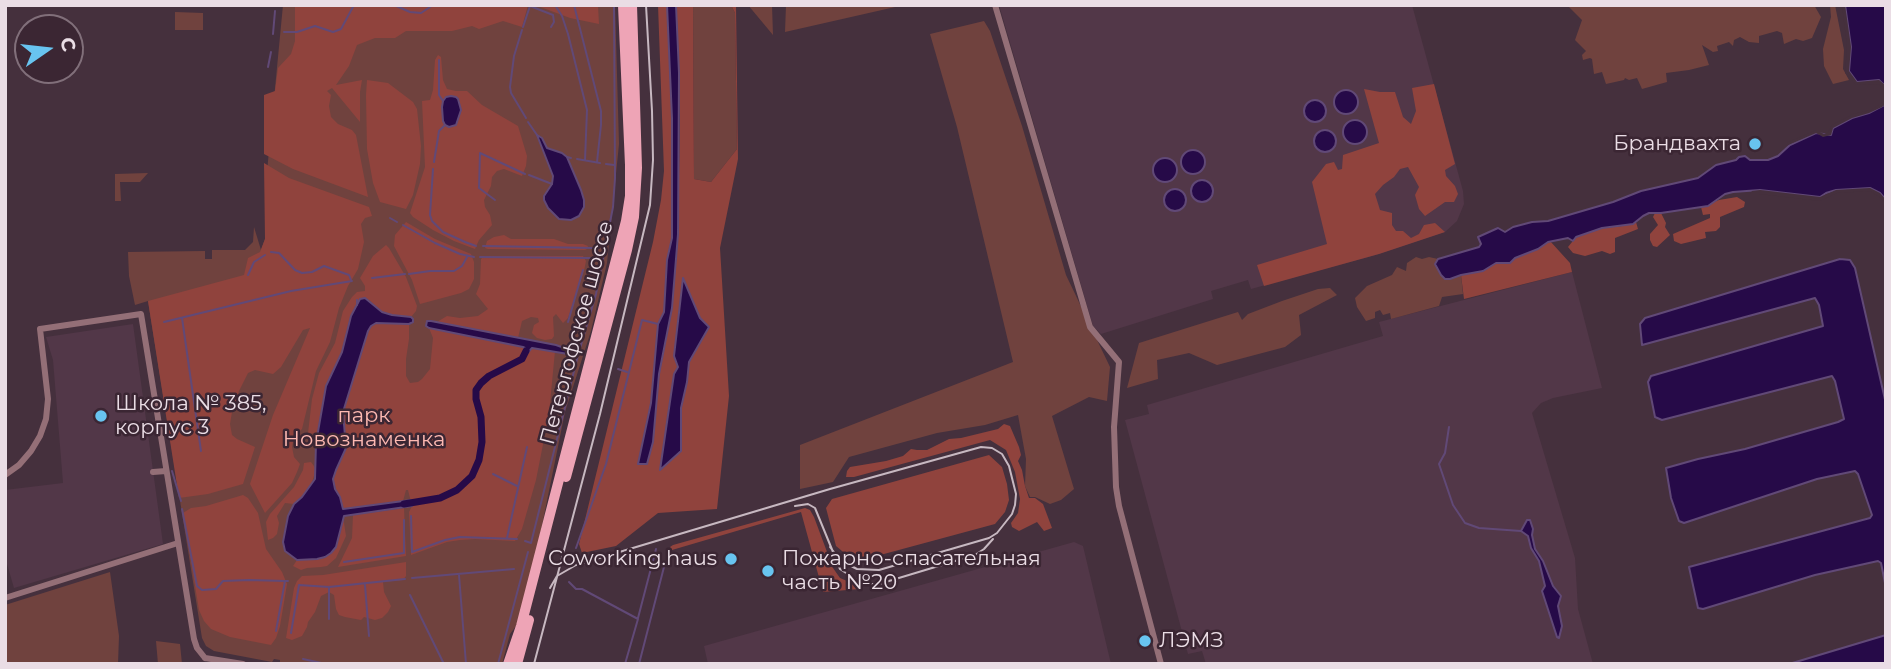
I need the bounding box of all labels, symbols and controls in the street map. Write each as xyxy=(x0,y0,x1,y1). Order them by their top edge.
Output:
north arrow xyxy=(14,14,84,84)
text: С xyxy=(55,35,81,54)
place label: Брандвахта xyxy=(1613,131,1741,157)
marker: Брандвахта xyxy=(1747,136,1763,152)
street label: Петергофское шоссе xyxy=(535,218,619,448)
place label: Школа № 385, корпус 3 xyxy=(115,391,266,441)
park label: парк Новознаменка xyxy=(283,403,445,453)
marker: Школа № 385, корпус 3 xyxy=(93,408,109,424)
place label: Coworking.haus xyxy=(548,546,717,572)
place label: Пожарно-спасательная часть №20 xyxy=(782,546,1041,596)
marker: Coworking.haus xyxy=(723,551,739,567)
marker: Пожарно-спасательная часть №20 xyxy=(760,563,776,579)
place label: ЛЭМЗ xyxy=(1159,628,1224,654)
marker: ЛЭМЗ xyxy=(1137,633,1153,649)

